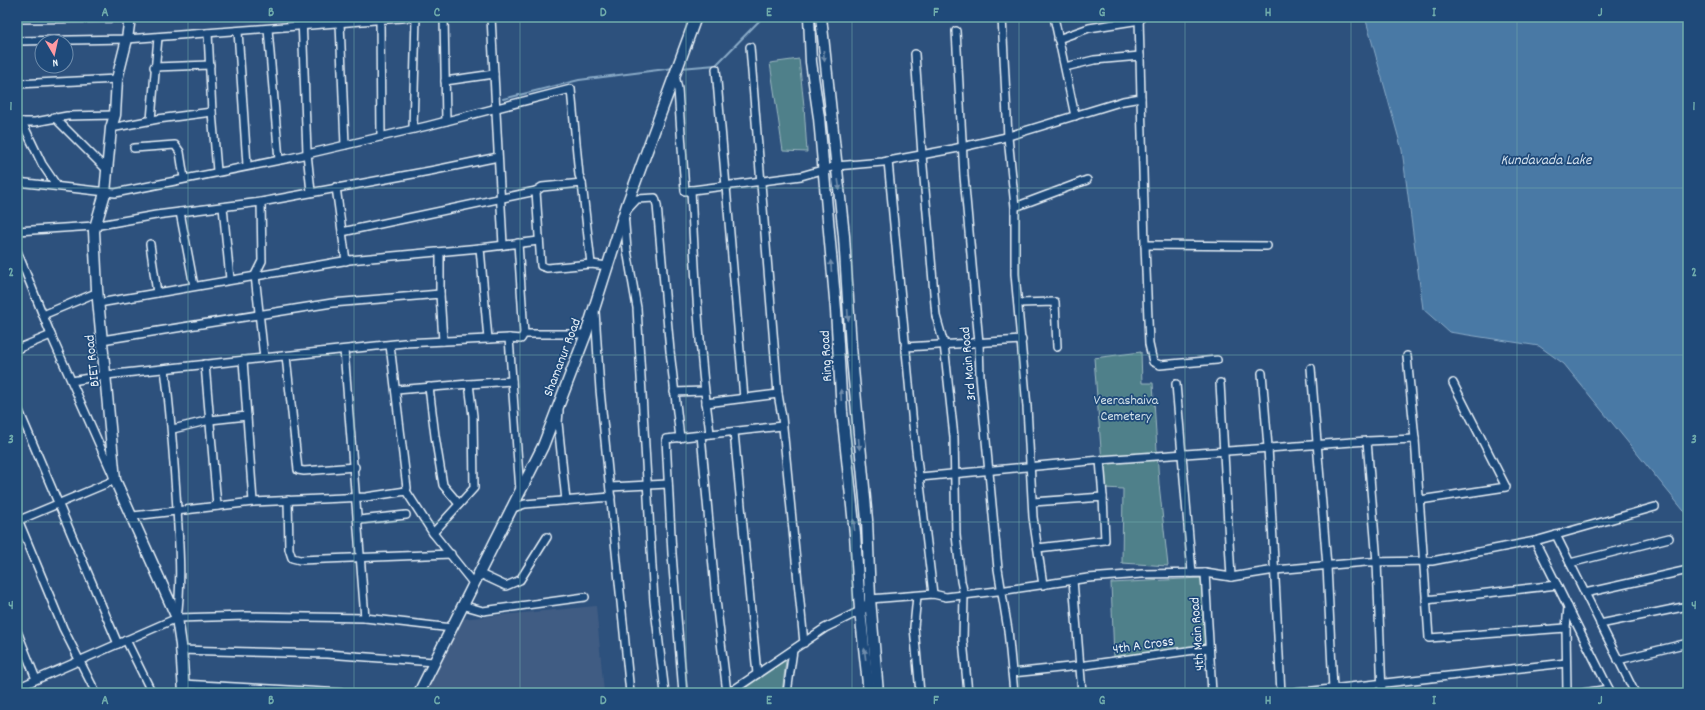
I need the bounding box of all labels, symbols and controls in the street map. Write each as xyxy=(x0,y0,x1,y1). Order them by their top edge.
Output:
text: A xyxy=(101,4,109,23)
text: B xyxy=(268,4,274,23)
text: C xyxy=(434,4,441,23)
text: D xyxy=(600,4,607,23)
text: E xyxy=(766,4,773,23)
text: F xyxy=(933,4,939,23)
text: G xyxy=(1099,4,1106,23)
text: H xyxy=(1265,4,1272,23)
text: I xyxy=(1432,4,1437,23)
text: J xyxy=(1598,4,1603,23)
north arrow xyxy=(34,34,74,74)
one-way arrow xyxy=(821,50,828,62)
text: N xyxy=(51,54,59,70)
text: 1 xyxy=(10,98,13,117)
text: 1 xyxy=(1693,98,1696,117)
water label: Kundavada Lake xyxy=(1500,150,1593,172)
one-way arrow xyxy=(836,179,842,191)
one-way arrow xyxy=(828,260,835,272)
text: 2 xyxy=(8,264,14,283)
text: 2 xyxy=(1691,264,1697,283)
one-way arrow xyxy=(845,309,852,321)
street label: Shamanur Road xyxy=(539,316,587,400)
street label: 3rd Main Road xyxy=(956,326,982,402)
street label: Ring Road xyxy=(816,330,838,382)
street label: BIET Road xyxy=(80,334,106,388)
one-way arrow xyxy=(838,389,845,401)
park label: Veerashaiva Cemetery xyxy=(1094,391,1159,427)
text: 3 xyxy=(8,431,14,450)
text: 3 xyxy=(1691,431,1697,450)
one-way arrow xyxy=(856,438,862,450)
one-way arrow xyxy=(851,519,858,531)
street label: 4th Main Road xyxy=(1185,596,1211,671)
text: 4 xyxy=(8,597,14,616)
text: 4 xyxy=(1691,597,1697,616)
street label: 4th A Cross xyxy=(1111,632,1175,660)
one-way arrow xyxy=(862,648,868,660)
text: A xyxy=(101,692,109,710)
text: B xyxy=(268,692,274,710)
text: C xyxy=(434,692,441,710)
text: D xyxy=(600,692,607,710)
text: E xyxy=(766,692,773,710)
text: F xyxy=(933,692,939,710)
text: G xyxy=(1099,692,1106,710)
text: H xyxy=(1265,692,1272,710)
text: I xyxy=(1432,692,1437,710)
text: J xyxy=(1598,692,1603,710)

